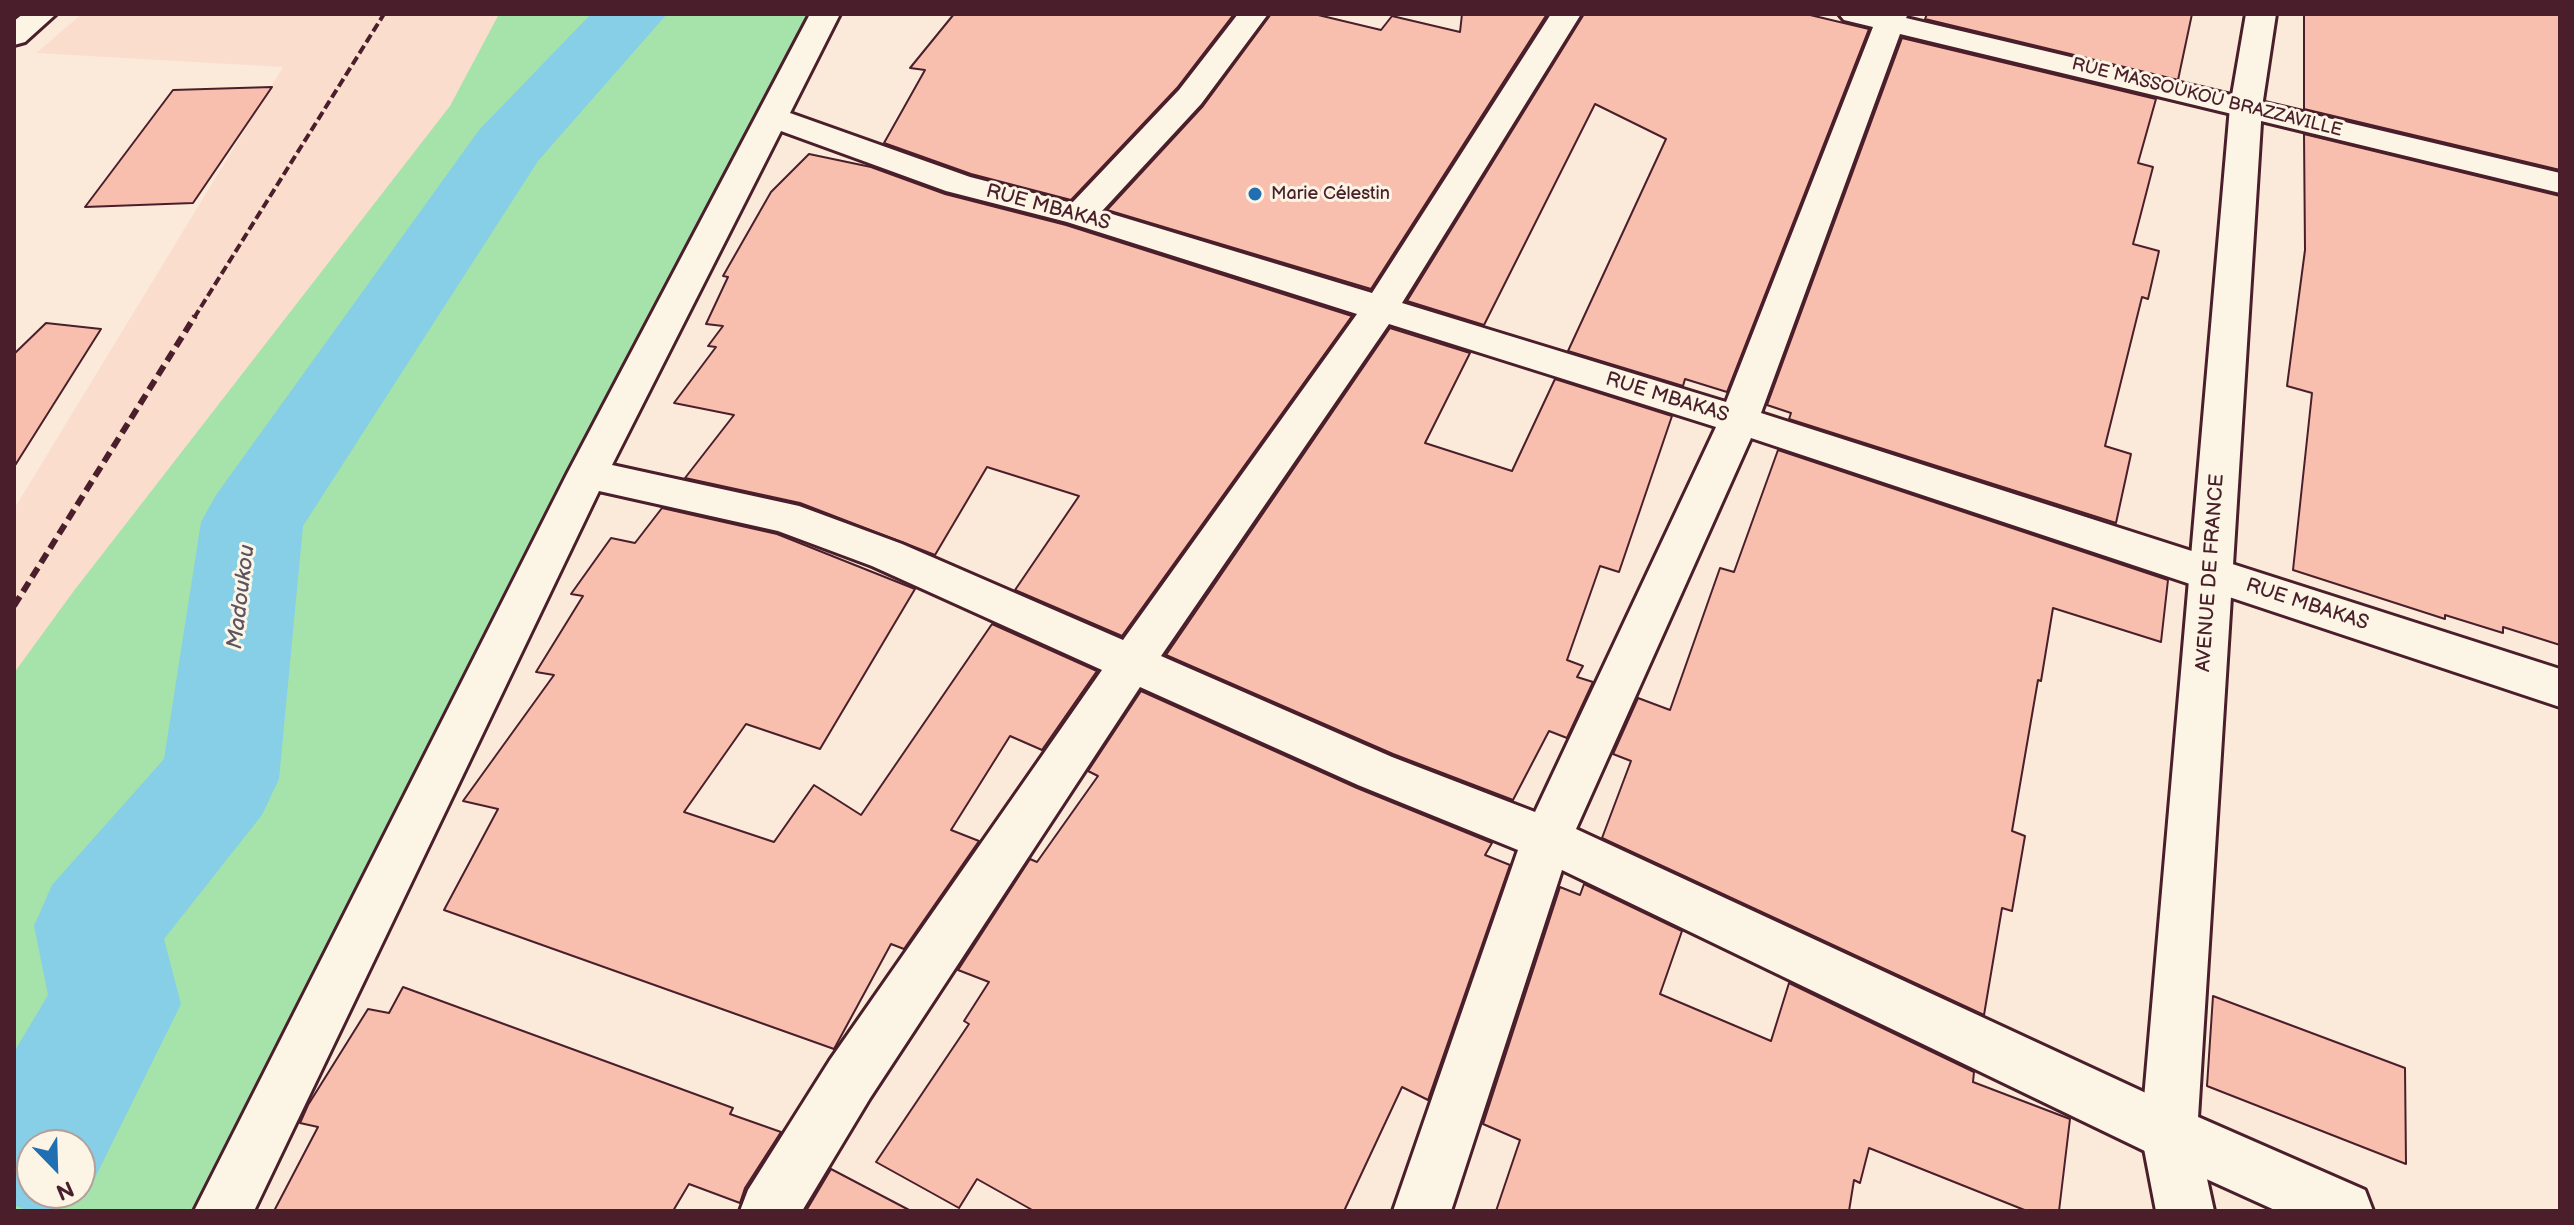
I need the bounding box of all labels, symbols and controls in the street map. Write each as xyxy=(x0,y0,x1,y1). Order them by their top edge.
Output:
street label: RUE MASSOUKOU BRAZZAVILLE xyxy=(2070,54,2344,142)
street label: RUE MBAKAS xyxy=(983,180,1113,236)
place label: Marie Célestin xyxy=(1271,183,1390,205)
marker: Marie Célestin xyxy=(1246,185,1264,203)
street label: RUE MBAKAS xyxy=(1602,368,1732,428)
street label: AVENUE DE FRANCE xyxy=(2192,473,2230,673)
water label: Madoukou xyxy=(223,543,261,651)
street label: RUE MBAKAS xyxy=(2243,574,2371,636)
north arrow xyxy=(16,1129,96,1209)
text: N xyxy=(52,1174,78,1205)

